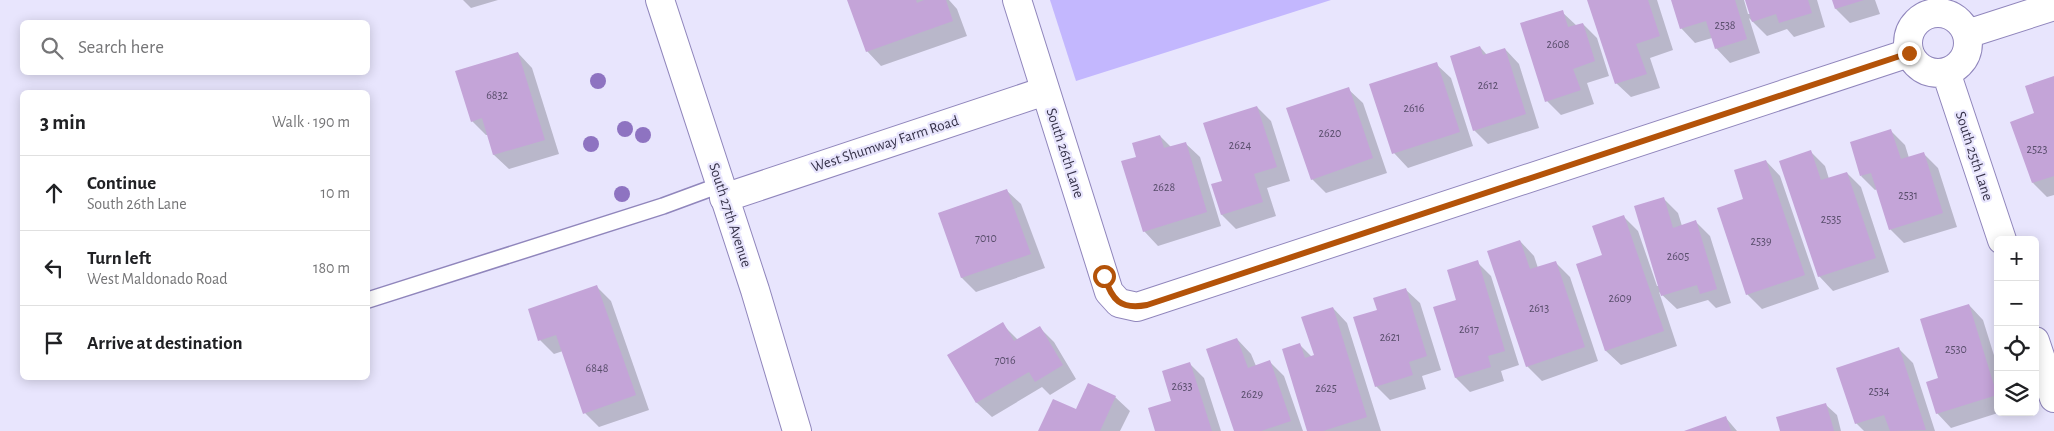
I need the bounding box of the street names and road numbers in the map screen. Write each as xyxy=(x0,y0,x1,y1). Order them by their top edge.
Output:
street label: South 26th Lane xyxy=(1043,106,1087,200)
street label: South 25th Lane xyxy=(1953,110,1995,202)
street label: West Shumway Farm Road xyxy=(809,113,961,175)
street label: South 27th Avenue xyxy=(706,161,754,269)

